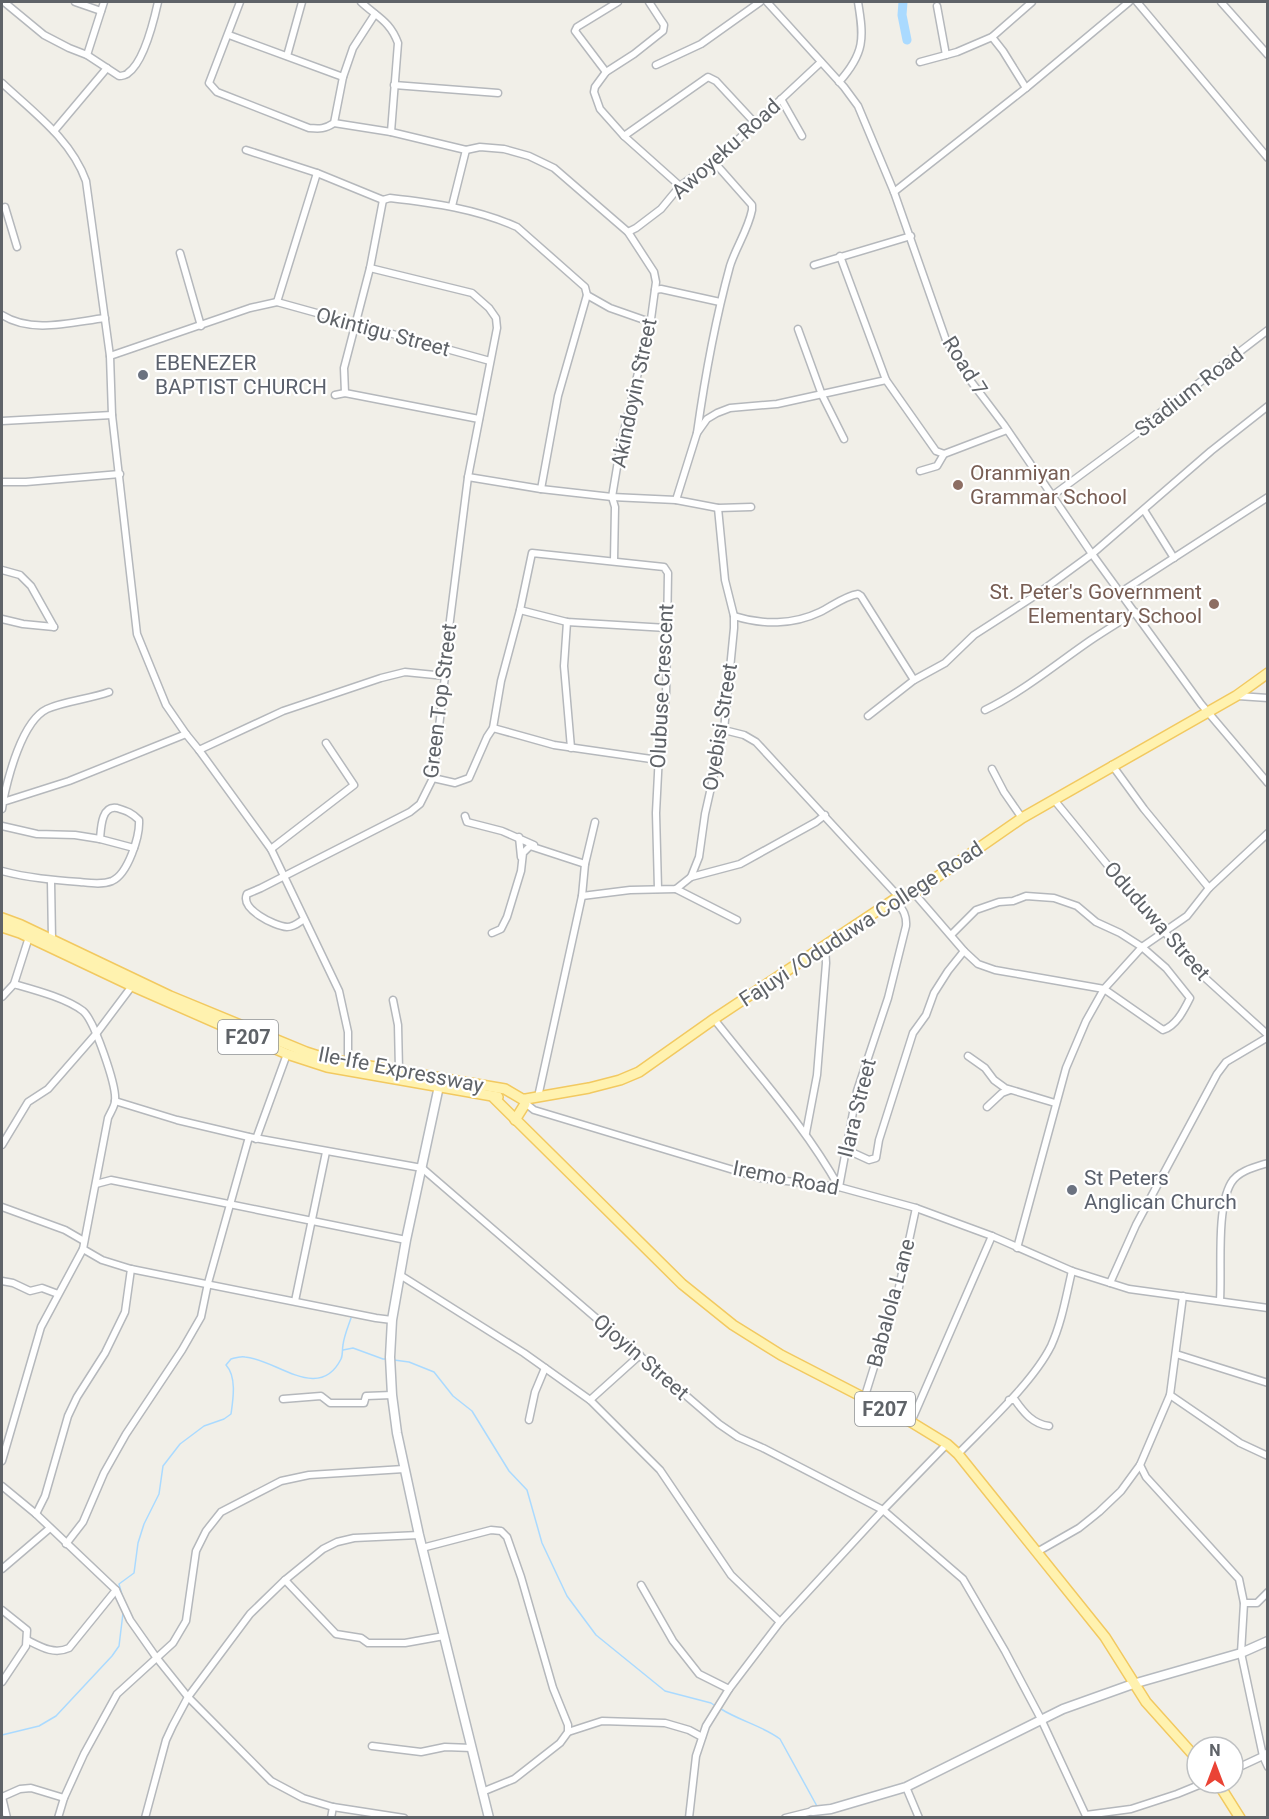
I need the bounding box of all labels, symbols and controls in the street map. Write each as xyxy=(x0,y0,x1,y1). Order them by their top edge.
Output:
street label: Awoyeku Road xyxy=(667,94,785,204)
street label: Okintigu Street xyxy=(313,303,453,361)
street label: Akindoyin Street xyxy=(606,316,662,470)
street label: Road 7 xyxy=(938,332,992,400)
street label: Stadium Road xyxy=(1130,342,1248,442)
place label: EBENEZER BAPTIST CHURCH xyxy=(155,351,327,399)
marker: EBENEZER BAPTIST CHURCH xyxy=(136,368,150,382)
place label: Oranmiyan Grammar School xyxy=(970,461,1127,509)
marker: Oranmiyan Grammar School xyxy=(951,478,965,492)
place label: St. Peter's Government Elementary School xyxy=(989,580,1202,628)
marker: St. Peter's Government Elementary School xyxy=(1207,597,1221,611)
street label: Olubuse Crescent xyxy=(646,603,678,769)
street label: Green Top Street xyxy=(419,622,461,780)
street label: Oyebisi Street xyxy=(698,661,742,793)
street label: Fajuyi /Oduduwa College Road xyxy=(735,836,987,1012)
street label: Oduduwa Street xyxy=(1099,857,1215,985)
road number: F207 xyxy=(218,1020,278,1054)
street label: Ile-Ife Expressway xyxy=(316,1042,486,1098)
street label: Ilara Street xyxy=(833,1056,881,1160)
street label: Iremo Road xyxy=(731,1156,841,1200)
place label: St Peters Anglican Church xyxy=(1084,1166,1237,1214)
marker: St Peters Anglican Church xyxy=(1065,1183,1079,1197)
street label: Babalola Lane xyxy=(862,1236,920,1370)
street label: Ojoyin Street xyxy=(588,1309,694,1405)
road number: F207 xyxy=(855,1392,915,1426)
north arrow xyxy=(1185,1735,1245,1795)
text: N xyxy=(1209,1741,1221,1760)

